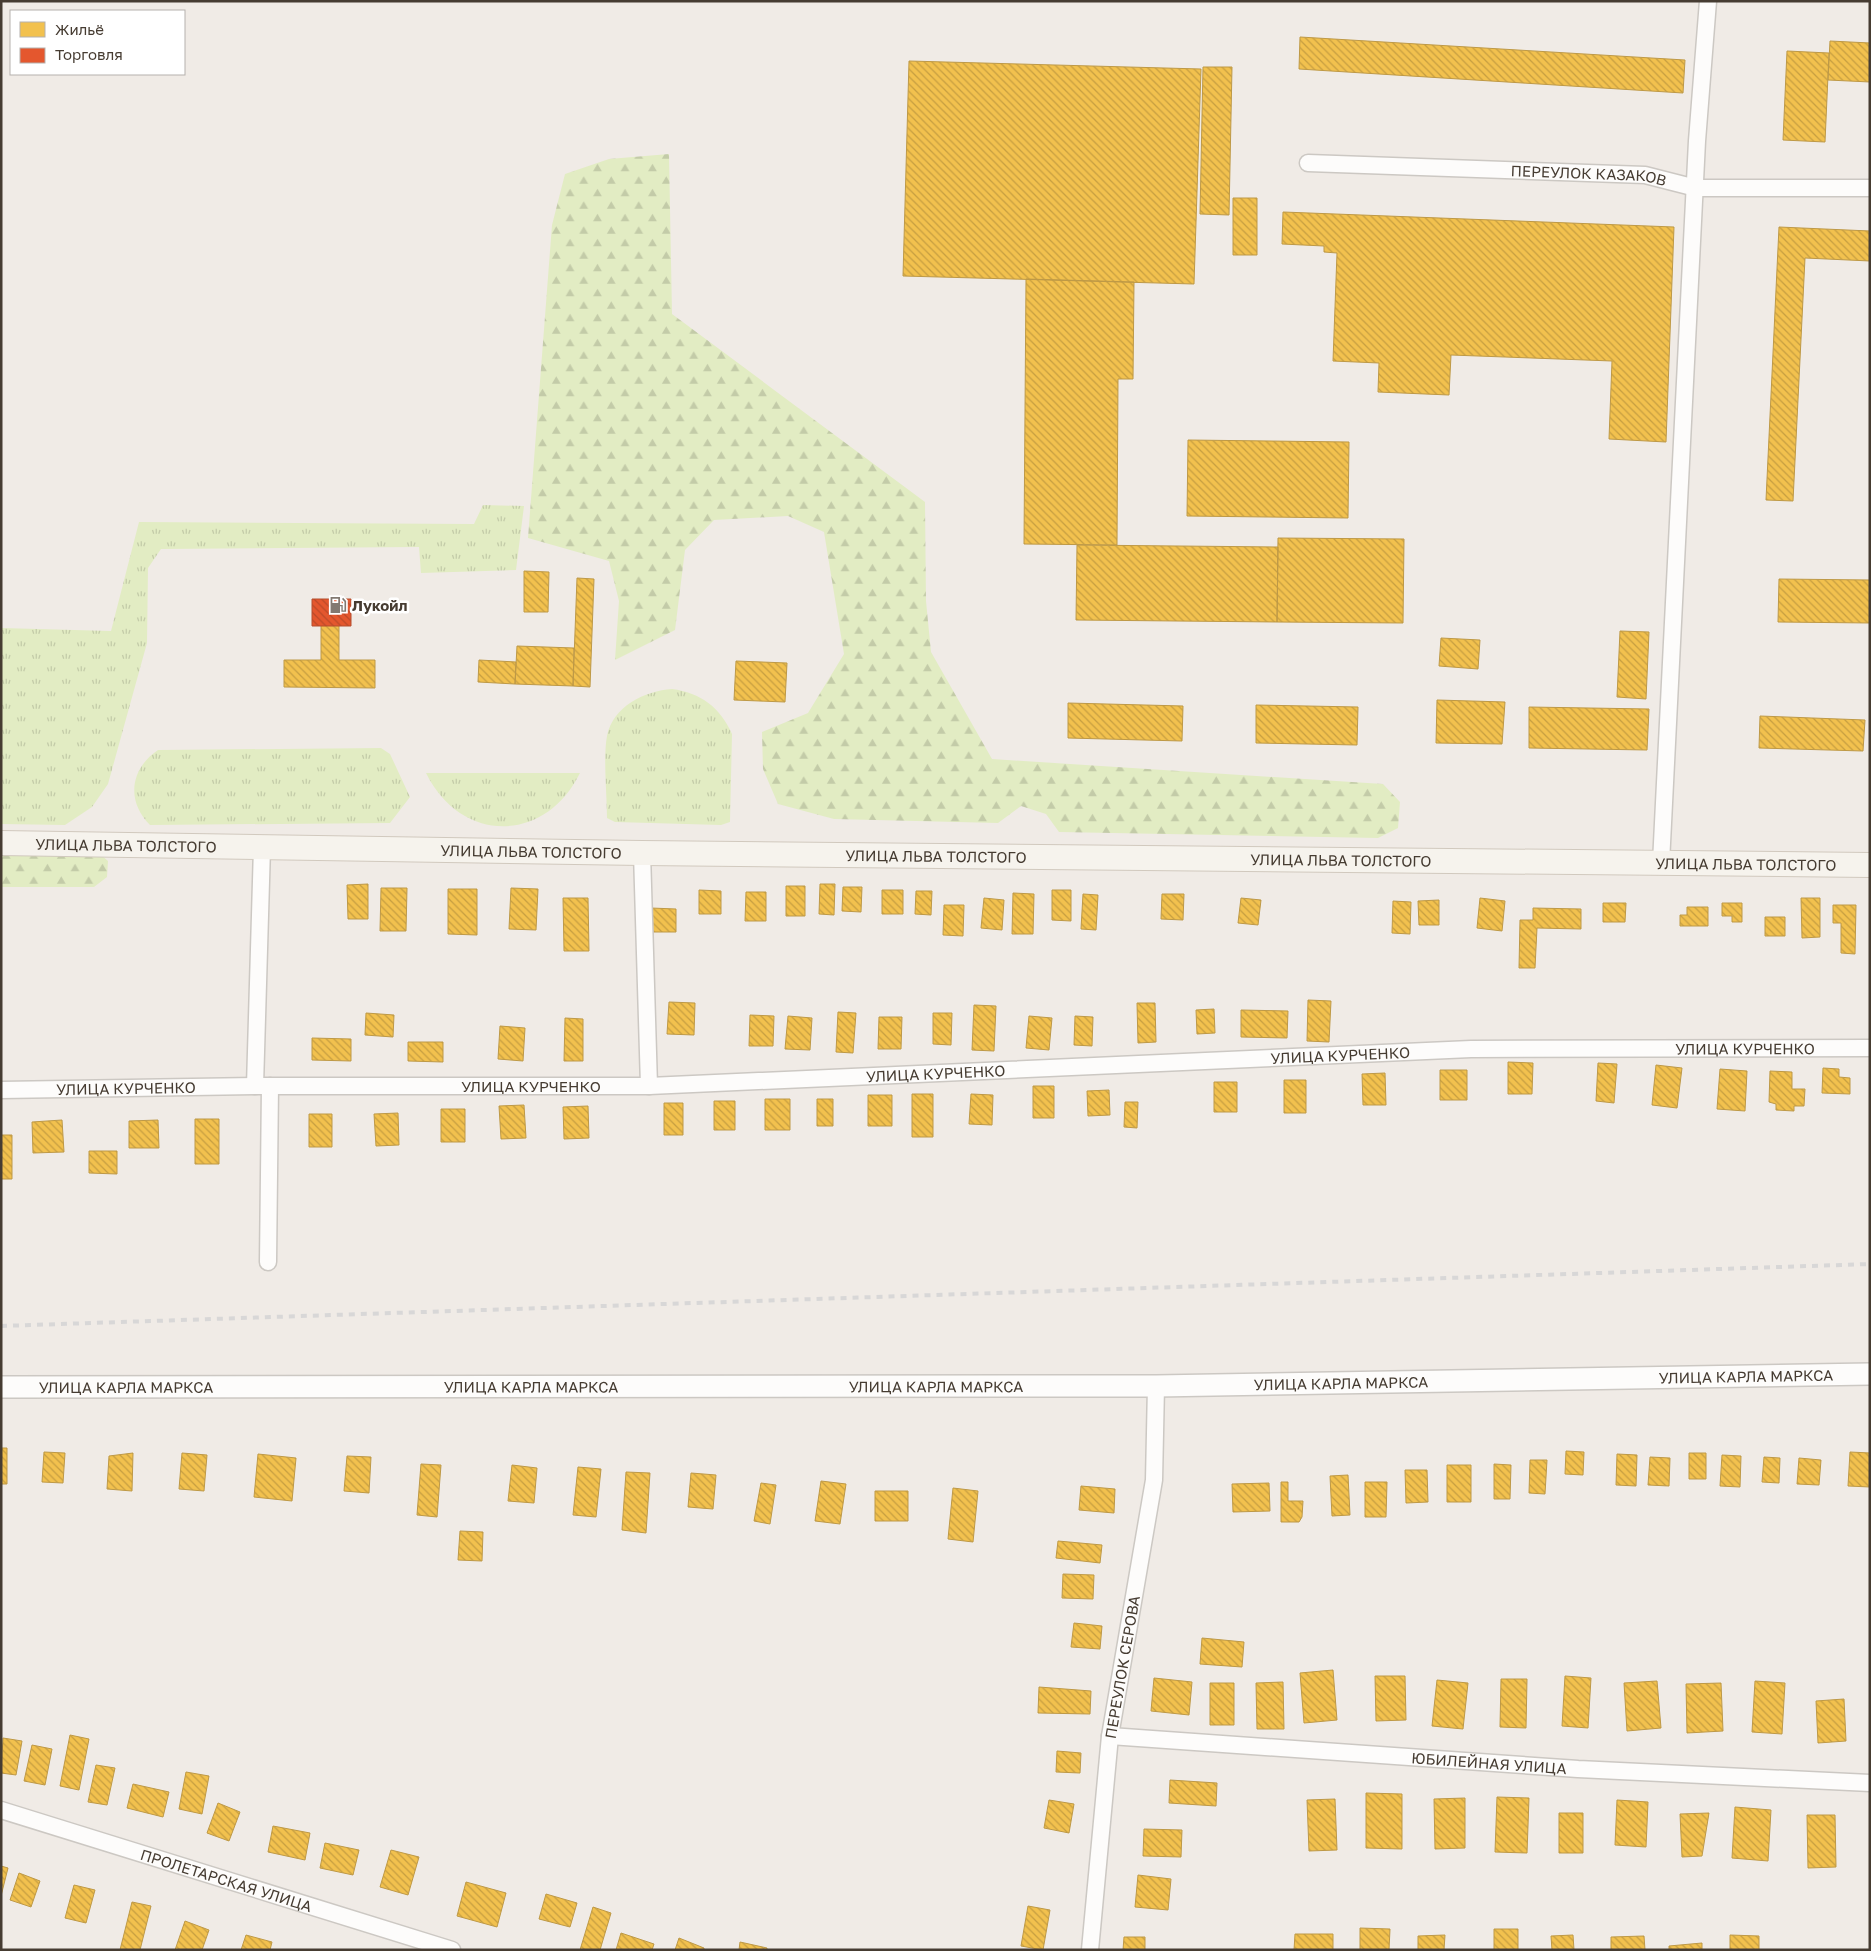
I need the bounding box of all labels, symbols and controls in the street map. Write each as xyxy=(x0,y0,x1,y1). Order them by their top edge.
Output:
legend xyxy=(10,10,185,75)
text: Жильё xyxy=(55,20,104,38)
text: Торговля xyxy=(55,45,123,63)
street label: ПЕРЕУЛОК КАЗАКОВ xyxy=(1510,161,1668,189)
fuel station icon: Лукойл xyxy=(328,595,348,615)
place label: Лукойл xyxy=(352,596,407,614)
street label: УЛИЦА ЛЬВА ТОЛСТОГО xyxy=(35,835,217,855)
street label: УЛИЦА ЛЬВА ТОЛСТОГО xyxy=(440,841,622,862)
street label: УЛИЦА ЛЬВА ТОЛСТОГО xyxy=(845,846,1027,866)
street label: УЛИЦА ЛЬВА ТОЛСТОГО xyxy=(1250,850,1432,870)
street label: УЛИЦА ЛЬВА ТОЛСТОГО xyxy=(1655,854,1837,874)
street label: УЛИЦА КУРЧЕНКО xyxy=(1675,1039,1815,1057)
street label: УЛИЦА КУРЧЕНКО xyxy=(1270,1043,1410,1067)
street label: УЛИЦА КУРЧЕНКО xyxy=(866,1061,1006,1085)
street label: УЛИЦА КУРЧЕНКО xyxy=(461,1077,601,1095)
street label: УЛИЦА КУРЧЕНКО xyxy=(56,1078,196,1098)
street label: УЛИЦА КАРЛА МАРКСА xyxy=(1659,1366,1833,1387)
street label: УЛИЦА КАРЛА МАРКСА xyxy=(1254,1372,1428,1393)
street label: УЛИЦА КАРЛА МАРКСА xyxy=(444,1377,618,1396)
street label: УЛИЦА КАРЛА МАРКСА xyxy=(849,1377,1023,1395)
street label: УЛИЦА КАРЛА МАРКСА xyxy=(39,1378,213,1396)
street label: ПЕРЕУЛОК СЕРОВА xyxy=(1101,1594,1143,1740)
street label: ЮБИЛЕЙНАЯ УЛИЦА xyxy=(1411,1748,1567,1777)
street label: ПРОЛЕТАРСКАЯ УЛИЦА xyxy=(138,1845,314,1915)

